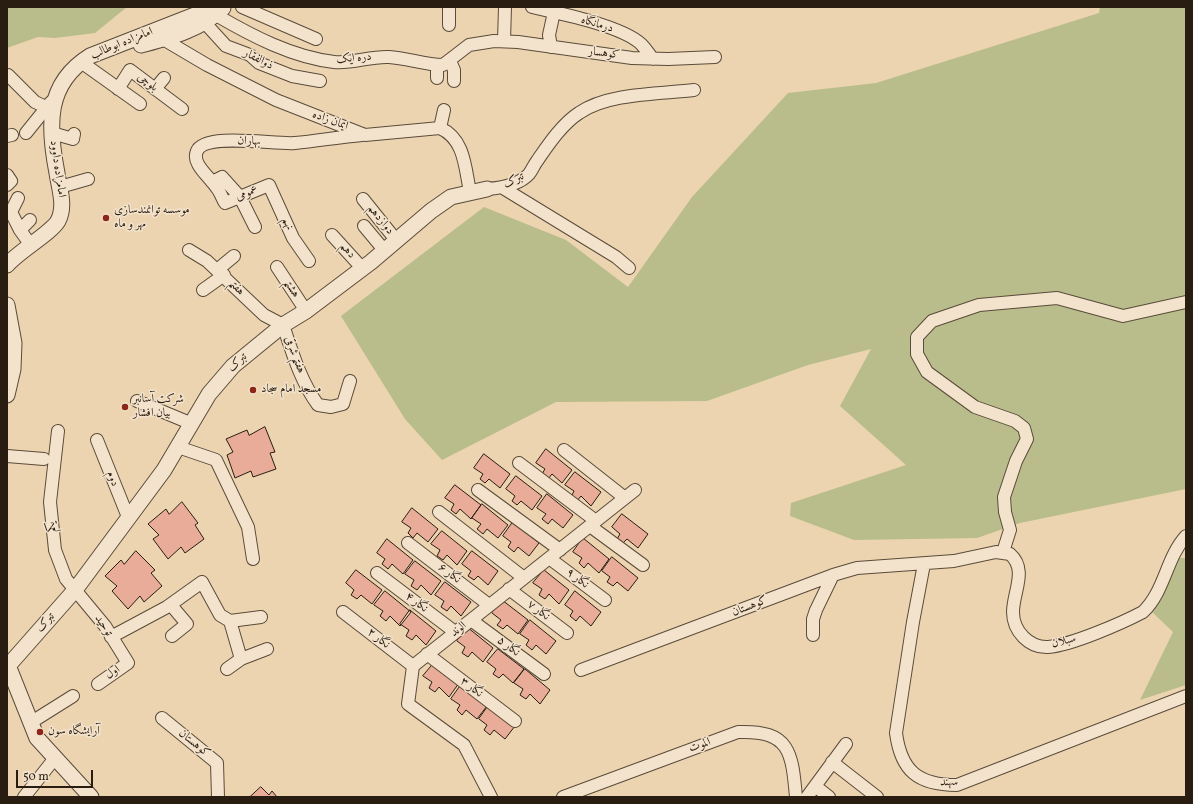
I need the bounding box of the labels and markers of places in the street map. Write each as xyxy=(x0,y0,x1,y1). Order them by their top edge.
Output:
place label: موسسه توانمندسازی مهر و ماه xyxy=(114,204,190,232)
marker: موسسه توانمندسازی مهر و ماه xyxy=(101,213,111,223)
place label: مسجد امام سجاد xyxy=(261,383,321,397)
marker: مسجد امام سجاد xyxy=(248,385,258,395)
place label: شرکت آسانبر بیان افشار xyxy=(133,393,184,421)
marker: شرکت آسانبر بیان افشار xyxy=(120,402,130,412)
place label: آرایشگاه سون xyxy=(48,725,100,739)
marker: آرایشگاه سون xyxy=(35,727,45,737)

